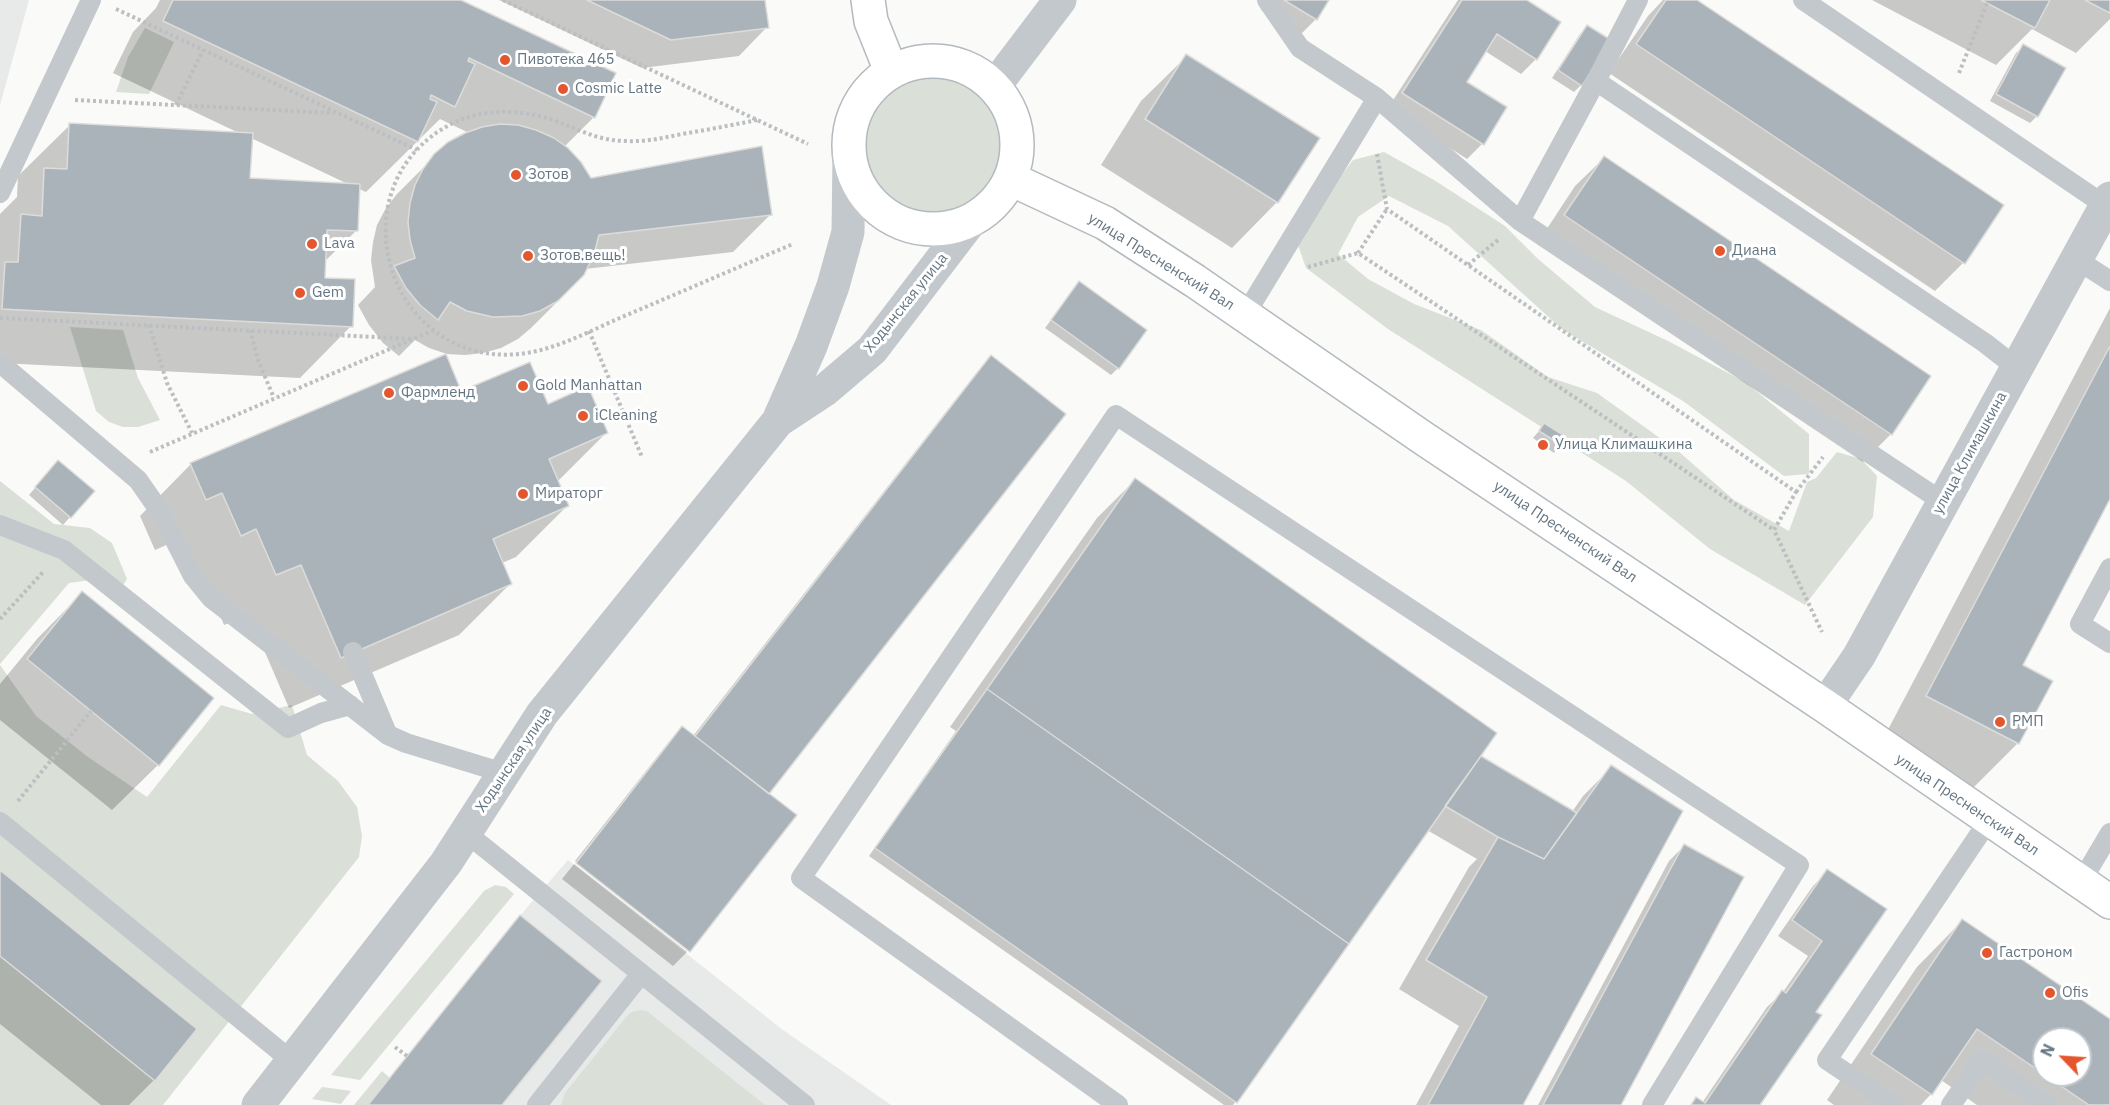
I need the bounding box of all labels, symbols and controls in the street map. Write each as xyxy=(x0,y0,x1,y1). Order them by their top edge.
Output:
place label: Пивотека 465 xyxy=(517,51,615,69)
marker: Пивотека 465 xyxy=(498,53,512,67)
place label: Cosmic Latte xyxy=(575,80,662,98)
marker: Cosmic Latte xyxy=(556,82,570,96)
place label: Зотов xyxy=(528,166,569,184)
marker: Зотов xyxy=(509,168,523,182)
street label: улица Пресненский Вал xyxy=(1084,210,1238,314)
place label: Lava xyxy=(324,235,355,253)
marker: Lava xyxy=(305,237,319,251)
place label: Диана xyxy=(1732,242,1777,260)
marker: Диана xyxy=(1713,244,1727,258)
place label: Зотов.вещь! xyxy=(540,247,626,265)
marker: Зотов.вещь! xyxy=(521,249,535,263)
street label: Ходынская улица xyxy=(860,250,952,356)
place label: Gem xyxy=(312,284,344,302)
marker: Gem xyxy=(293,286,307,300)
place label: Gold Manhattan xyxy=(535,377,642,395)
marker: Gold Manhattan xyxy=(516,379,530,393)
place label: Фармленд xyxy=(401,384,475,402)
marker: Фармленд xyxy=(382,386,396,400)
street label: улица Климашкина xyxy=(1929,389,2011,517)
place label: iCleaning xyxy=(595,407,657,425)
marker: iCleaning xyxy=(576,409,590,423)
place label: Улица Климашкина xyxy=(1555,436,1692,454)
marker: Улица Климашкина xyxy=(1536,438,1550,452)
street label: улица Пресненский Вал xyxy=(1490,477,1640,587)
place label: Мираторг xyxy=(535,485,603,503)
marker: Мираторг xyxy=(516,487,530,501)
street label: Ходынская улица xyxy=(472,704,556,816)
place label: РМП xyxy=(2012,713,2044,731)
marker: РМП xyxy=(1993,715,2007,729)
street label: улица Пресненский Вал xyxy=(1892,750,2042,860)
place label: Гастроном xyxy=(1999,944,2073,962)
marker: Гастроном xyxy=(1980,946,1994,960)
place label: Ofis xyxy=(2062,984,2088,1002)
marker: Ofis xyxy=(2043,986,2057,1000)
north arrow xyxy=(2032,1027,2092,1087)
text: N xyxy=(2036,1041,2059,1060)

